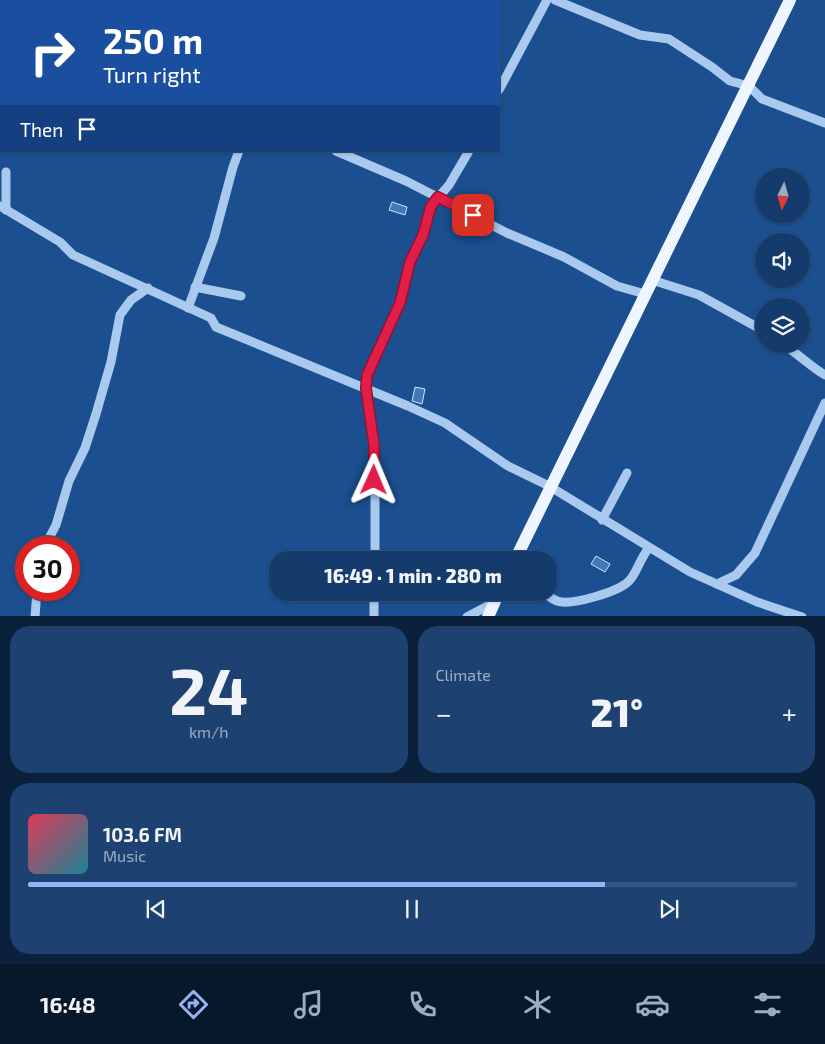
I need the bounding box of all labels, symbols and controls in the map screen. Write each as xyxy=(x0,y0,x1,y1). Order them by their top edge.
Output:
text: 250 m xyxy=(103,19,203,61)
icon: right xyxy=(20,20,85,85)
text: Turn right xyxy=(103,61,201,87)
icon: arrive xyxy=(73,115,101,143)
text: Then xyxy=(20,118,63,141)
north arrow xyxy=(755,168,810,222)
map controls xyxy=(755,168,810,353)
pin xyxy=(452,194,494,236)
icon: arrive xyxy=(459,201,487,229)
button: sound xyxy=(755,233,810,288)
button: layers xyxy=(755,298,810,353)
position arrow xyxy=(347,453,399,505)
speed limit sign: 30 xyxy=(15,536,80,601)
text: 16:49 · 1 min · 280 m xyxy=(324,564,502,587)
text: 24 xyxy=(169,650,248,728)
text: Climate xyxy=(436,665,491,684)
text: 21° xyxy=(591,689,643,735)
text: − xyxy=(436,696,452,730)
text: + xyxy=(782,696,797,730)
text: km/h xyxy=(189,722,229,741)
text: 103.6 FM xyxy=(103,823,182,846)
text: Music xyxy=(103,846,146,865)
icon: previous xyxy=(142,895,170,923)
icon: pause xyxy=(398,895,426,923)
icon: next xyxy=(655,895,683,923)
icon: directions xyxy=(176,987,211,1022)
icon: music xyxy=(291,987,326,1022)
icon: phone xyxy=(405,987,440,1022)
icon: climate xyxy=(520,987,555,1022)
icon: car xyxy=(635,987,670,1022)
icon: filters xyxy=(750,987,785,1022)
text: 16:48 xyxy=(40,991,96,1017)

